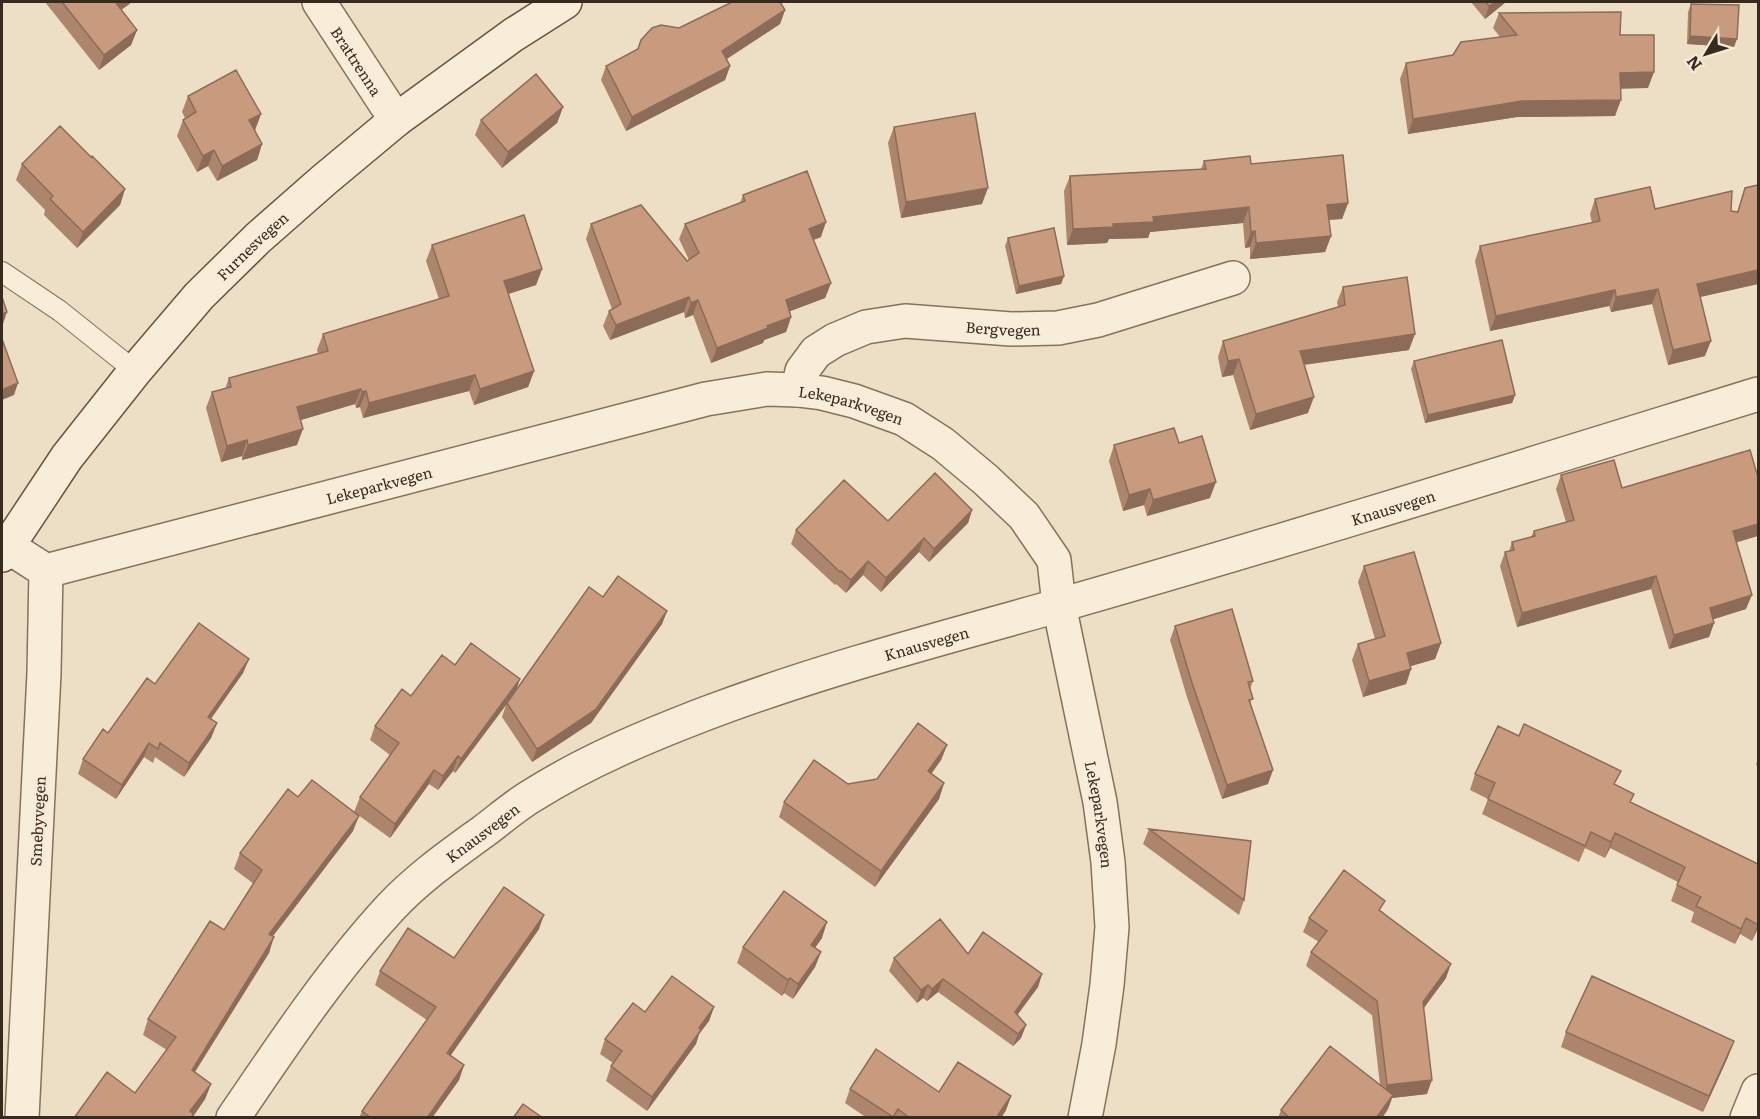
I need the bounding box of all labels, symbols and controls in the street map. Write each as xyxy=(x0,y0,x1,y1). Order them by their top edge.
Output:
street label: Brattrenna xyxy=(326,21,389,101)
north arrow xyxy=(1676,24,1736,84)
text: N xyxy=(1680,51,1707,77)
street label: Furnesvegen xyxy=(210,205,293,285)
street label: Bergvegen xyxy=(965,314,1041,341)
street label: Lekeparkvegen xyxy=(797,379,907,430)
street label: Lekeparkvegen xyxy=(323,459,434,509)
street label: Knausvegen xyxy=(1348,483,1438,530)
street label: Knausvegen xyxy=(881,620,971,666)
street label: Lekeparkvegen xyxy=(1080,758,1120,869)
street label: Smebyvegen xyxy=(23,775,51,867)
street label: Knausvegen xyxy=(440,796,524,867)

